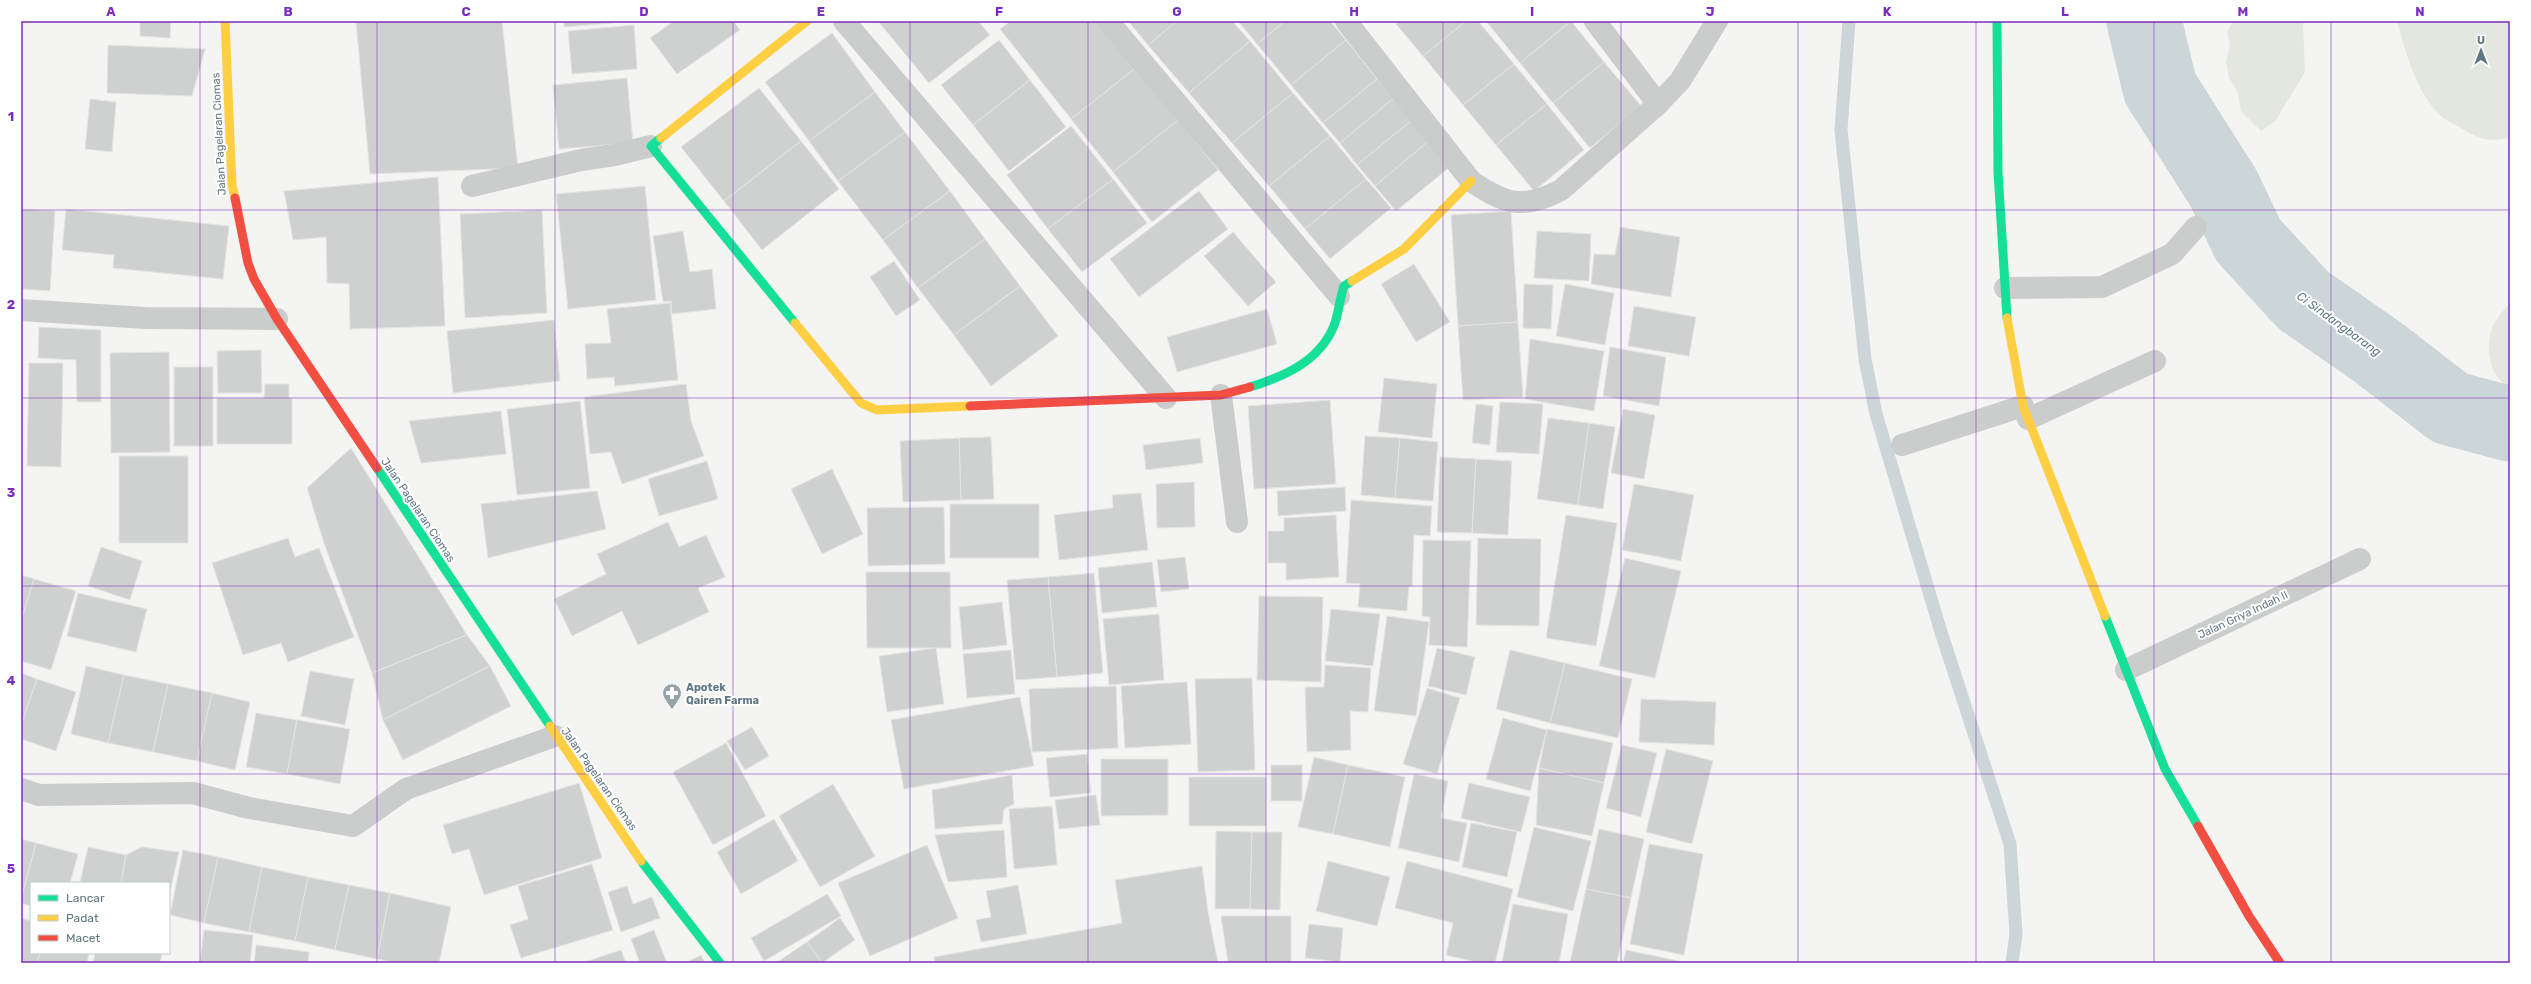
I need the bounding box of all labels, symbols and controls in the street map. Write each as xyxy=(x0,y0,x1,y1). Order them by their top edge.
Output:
text: A xyxy=(106,4,116,19)
text: B xyxy=(283,4,293,19)
text: C xyxy=(461,4,471,19)
text: D xyxy=(639,4,649,19)
text: E xyxy=(817,4,825,19)
text: F xyxy=(995,4,1003,19)
text: G xyxy=(1172,4,1182,19)
text: H xyxy=(1349,4,1359,19)
text: I xyxy=(1530,4,1534,19)
text: J xyxy=(1706,4,1714,19)
text: K xyxy=(1883,4,1892,19)
text: L xyxy=(2061,4,2069,19)
text: M xyxy=(2238,4,2248,19)
text: N xyxy=(2415,4,2425,19)
north arrow xyxy=(2461,30,2501,70)
text: U xyxy=(2477,34,2485,47)
street label: Jalan Pagelaran Ciomas xyxy=(209,72,229,196)
text: 1 xyxy=(8,109,14,124)
water label: Ci Sindangbarang xyxy=(2294,289,2384,359)
text: 2 xyxy=(7,297,15,312)
street label: Jalan Pagelaran Ciomas xyxy=(378,455,458,565)
text: 3 xyxy=(7,485,16,500)
street label: Jalan Griya Indah II xyxy=(2196,588,2290,642)
text: 4 xyxy=(7,673,16,688)
place label: Apotek Qairen Farma xyxy=(686,681,759,707)
pharmacy icon: Apotek Qairen Farma xyxy=(661,682,683,710)
street label: Jalan Pagelaran Ciomas xyxy=(558,725,640,833)
text: 5 xyxy=(7,861,15,876)
legend xyxy=(30,882,170,954)
text: Lancar xyxy=(66,891,105,905)
text: Padat xyxy=(66,911,99,925)
text: Macet xyxy=(66,931,100,945)

